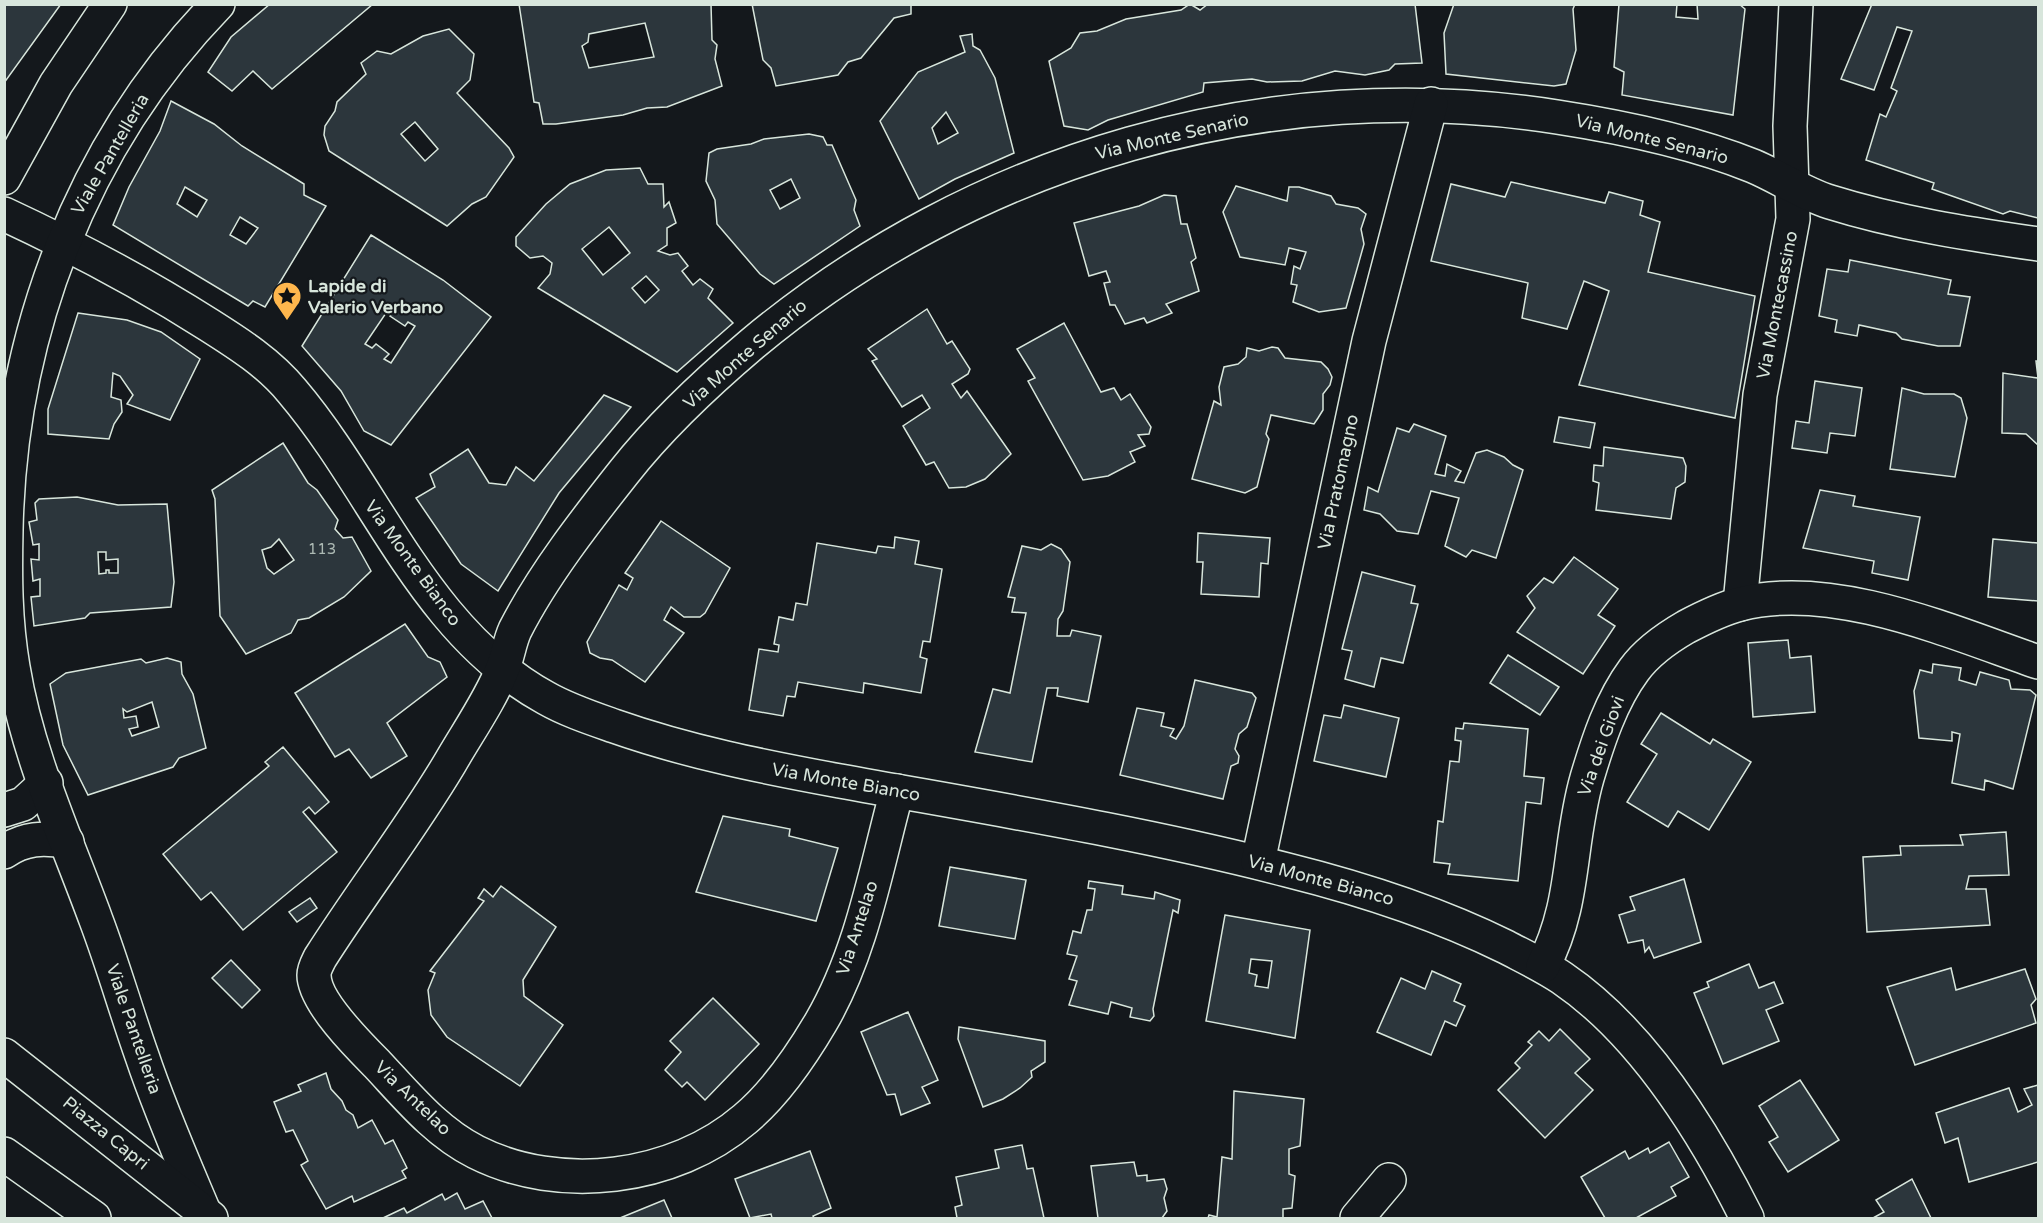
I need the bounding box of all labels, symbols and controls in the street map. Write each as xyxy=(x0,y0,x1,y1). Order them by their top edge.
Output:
street label: Viale Pantelleria xyxy=(66,89,154,219)
street label: Via Monte Senario xyxy=(1093,108,1251,164)
street label: Via Monte Senario xyxy=(1573,109,1731,169)
street label: Via Montecassino xyxy=(1752,229,1802,381)
place label: Lapide di Valerio Verbano xyxy=(308,275,443,318)
place icon: Lapide di Valerio Verbano xyxy=(271,280,303,322)
street label: Via Monte Senario xyxy=(679,294,811,414)
street label: Via Pratomagno xyxy=(1313,412,1363,552)
street label: Via Monte Bianco xyxy=(360,496,466,630)
house number: 113 xyxy=(308,540,336,558)
street label: Via dei Giovi xyxy=(1573,693,1629,799)
street label: Via Monte Bianco xyxy=(770,758,922,806)
street label: Via Monte Bianco xyxy=(1246,850,1397,910)
street label: Via Antelao xyxy=(831,878,883,978)
street label: Viale Pantelleria xyxy=(101,961,167,1097)
street label: Via Antelao xyxy=(370,1056,456,1140)
street label: Piazza Capri xyxy=(58,1092,154,1174)

